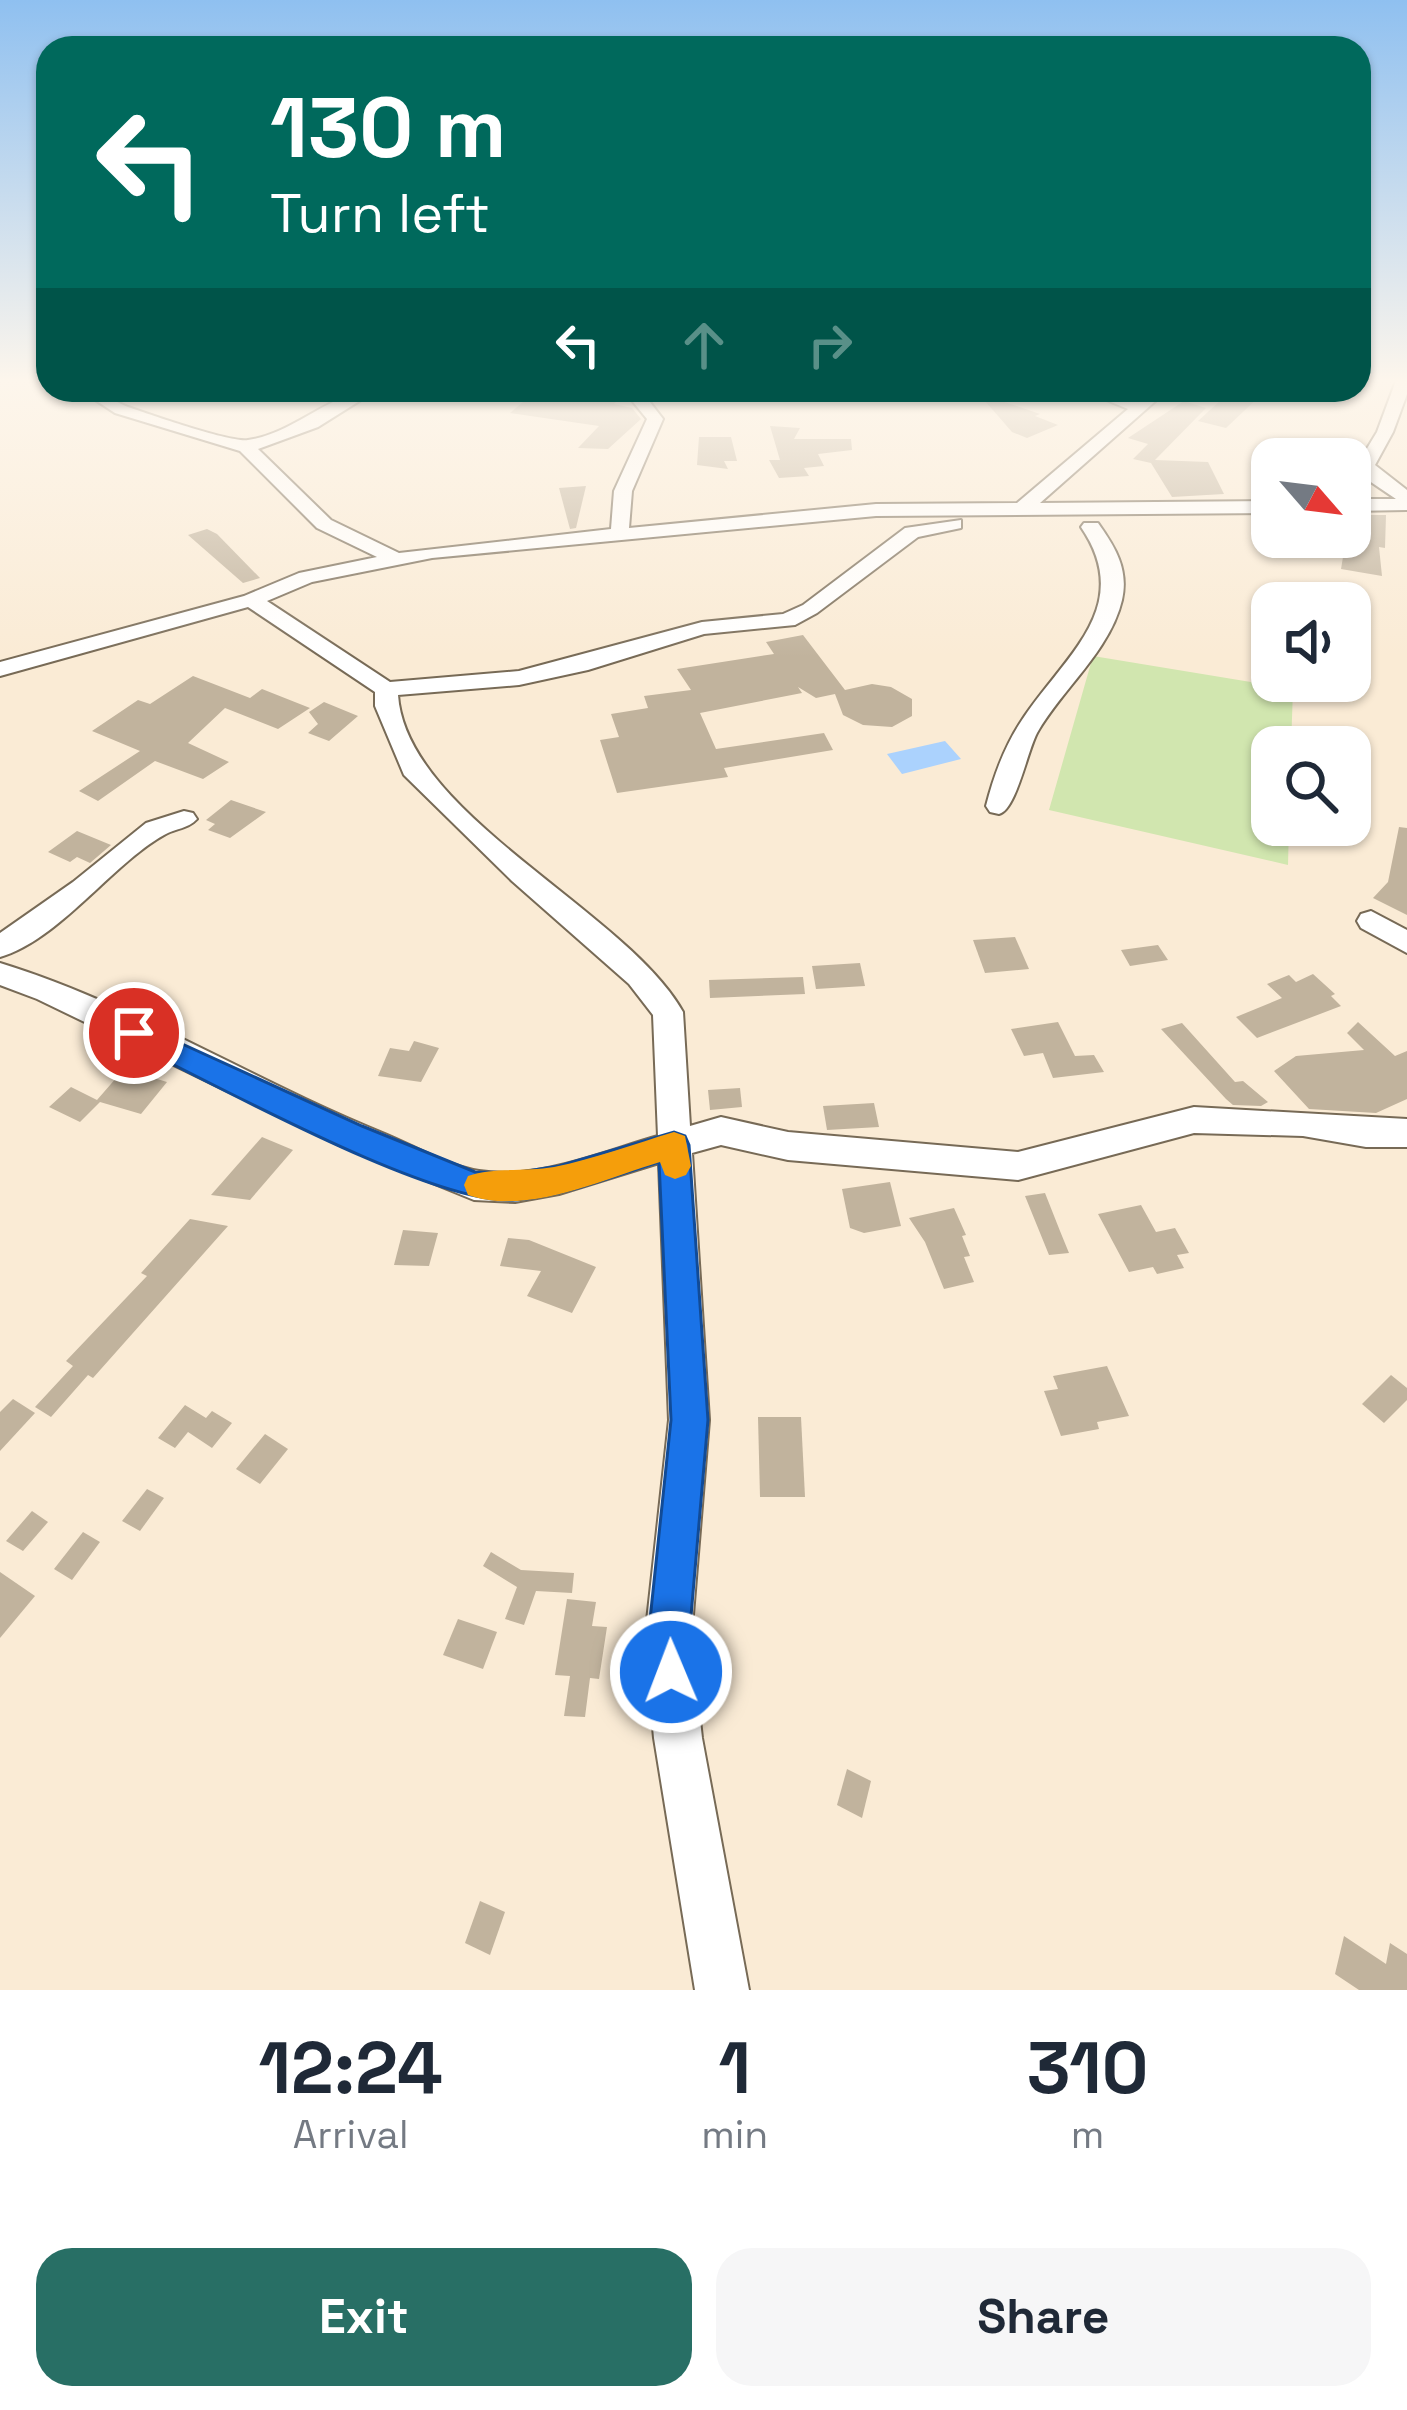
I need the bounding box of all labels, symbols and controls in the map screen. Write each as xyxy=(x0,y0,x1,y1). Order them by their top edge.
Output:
text: 130 m xyxy=(270,74,507,182)
icon: left xyxy=(72,84,228,240)
text: Turn left xyxy=(270,179,490,248)
icon: left xyxy=(545,312,611,378)
icon: ahead xyxy=(671,312,737,378)
icon: right xyxy=(797,312,863,378)
north arrow xyxy=(1251,438,1371,558)
map controls xyxy=(1251,438,1371,846)
button: sound xyxy=(1251,582,1371,702)
button: search xyxy=(1251,726,1371,846)
pin xyxy=(83,982,185,1084)
icon: arrive xyxy=(101,1000,167,1066)
position arrow xyxy=(608,1609,734,1735)
text: 12:24 xyxy=(259,2022,443,2114)
text: 1 xyxy=(718,2022,751,2114)
text: 310 xyxy=(1027,2022,1148,2114)
text: Arrival xyxy=(293,2110,409,2159)
text: min xyxy=(701,2110,768,2159)
text: m xyxy=(1071,2110,1104,2159)
button: Exit xyxy=(36,2248,692,2386)
button: Share xyxy=(716,2248,1371,2386)

